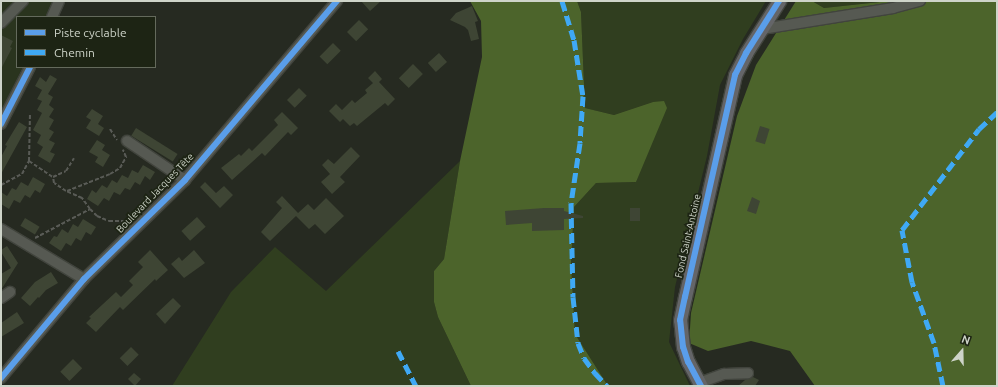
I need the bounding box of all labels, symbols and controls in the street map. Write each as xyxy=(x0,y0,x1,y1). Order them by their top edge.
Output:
legend xyxy=(16,16,156,68)
text: Piste cyclable xyxy=(54,26,127,39)
text: Chemin xyxy=(54,46,95,59)
street label: Boulevard Jacques Tête xyxy=(114,151,196,235)
street label: Fond Saint-Antoine xyxy=(673,193,703,279)
north arrow xyxy=(942,331,982,371)
text: N xyxy=(960,333,972,347)

